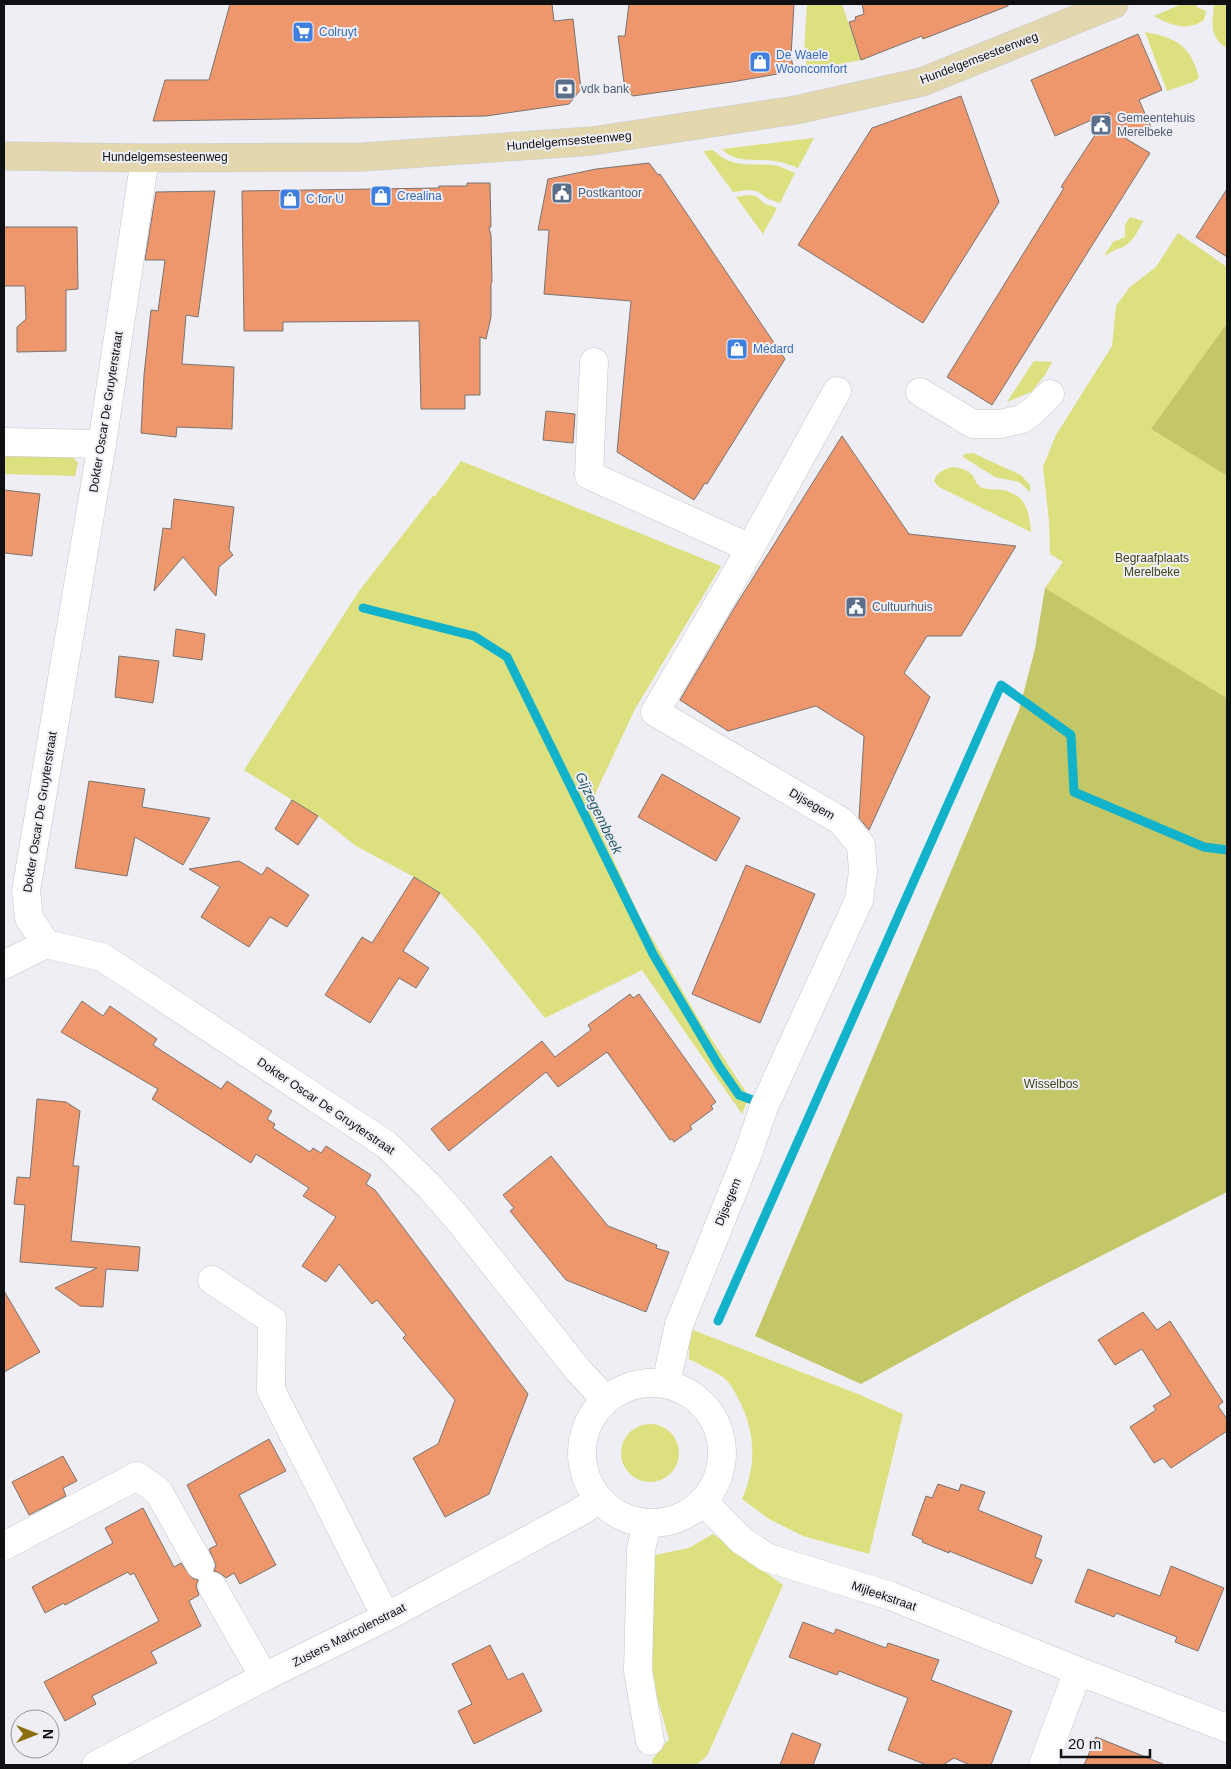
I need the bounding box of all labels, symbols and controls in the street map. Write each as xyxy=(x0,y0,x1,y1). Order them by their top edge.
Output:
supermarket icon: Colruyt xyxy=(291,20,315,44)
place label: Colruyt xyxy=(319,25,358,39)
street label: Hundelgemsesteenweg xyxy=(918,29,1040,87)
place label: De Waele Wooncomfort xyxy=(776,48,848,76)
shop icon: De Waele Wooncomfort xyxy=(748,50,772,74)
bank icon: vdk bank xyxy=(553,77,577,101)
place label: vdk bank xyxy=(581,82,630,96)
place label: Gemeentehuis Merelbeke xyxy=(1117,111,1195,139)
public building icon: Gemeentehuis Merelbeke xyxy=(1089,113,1113,137)
street label: Hundelgemsesteenweg xyxy=(506,129,632,153)
street label: Hundelgemsesteenweg xyxy=(102,150,228,164)
public building icon: Postkantoor xyxy=(550,181,574,205)
shop icon: Crealina xyxy=(369,184,393,208)
place label: Postkantoor xyxy=(578,186,642,200)
shop icon: C for U xyxy=(278,187,302,211)
place label: Crealina xyxy=(397,189,442,203)
place label: C for U xyxy=(306,192,344,206)
street label: Dokter Oscar De Gruyterstraat xyxy=(86,330,126,493)
shop icon: Médard xyxy=(725,337,749,361)
place label: Médard xyxy=(753,342,794,356)
park label: Begraafplaats Merelbeke xyxy=(1115,551,1189,579)
public building icon: Cultuurhuis xyxy=(844,595,868,619)
place label: Cultuurhuis xyxy=(872,600,933,614)
street label: Dokter Oscar De Gruyterstraat xyxy=(20,730,60,893)
water label: Gijzegembeek xyxy=(572,769,626,858)
street label: Dijsegem xyxy=(787,785,837,823)
street label: Dokter Oscar De Gruyterstraat xyxy=(255,1055,398,1158)
park label: Wisselbos xyxy=(1024,1077,1078,1091)
street label: Dijsegem xyxy=(712,1176,744,1228)
street label: Mijleekstraat xyxy=(850,1578,919,1614)
street label: Zusters Maricolenstraat xyxy=(290,1600,409,1670)
north arrow xyxy=(10,1709,60,1759)
scale bar xyxy=(1061,1726,1150,1758)
text: N xyxy=(40,1729,56,1739)
text: 20 m xyxy=(1068,1735,1101,1752)

